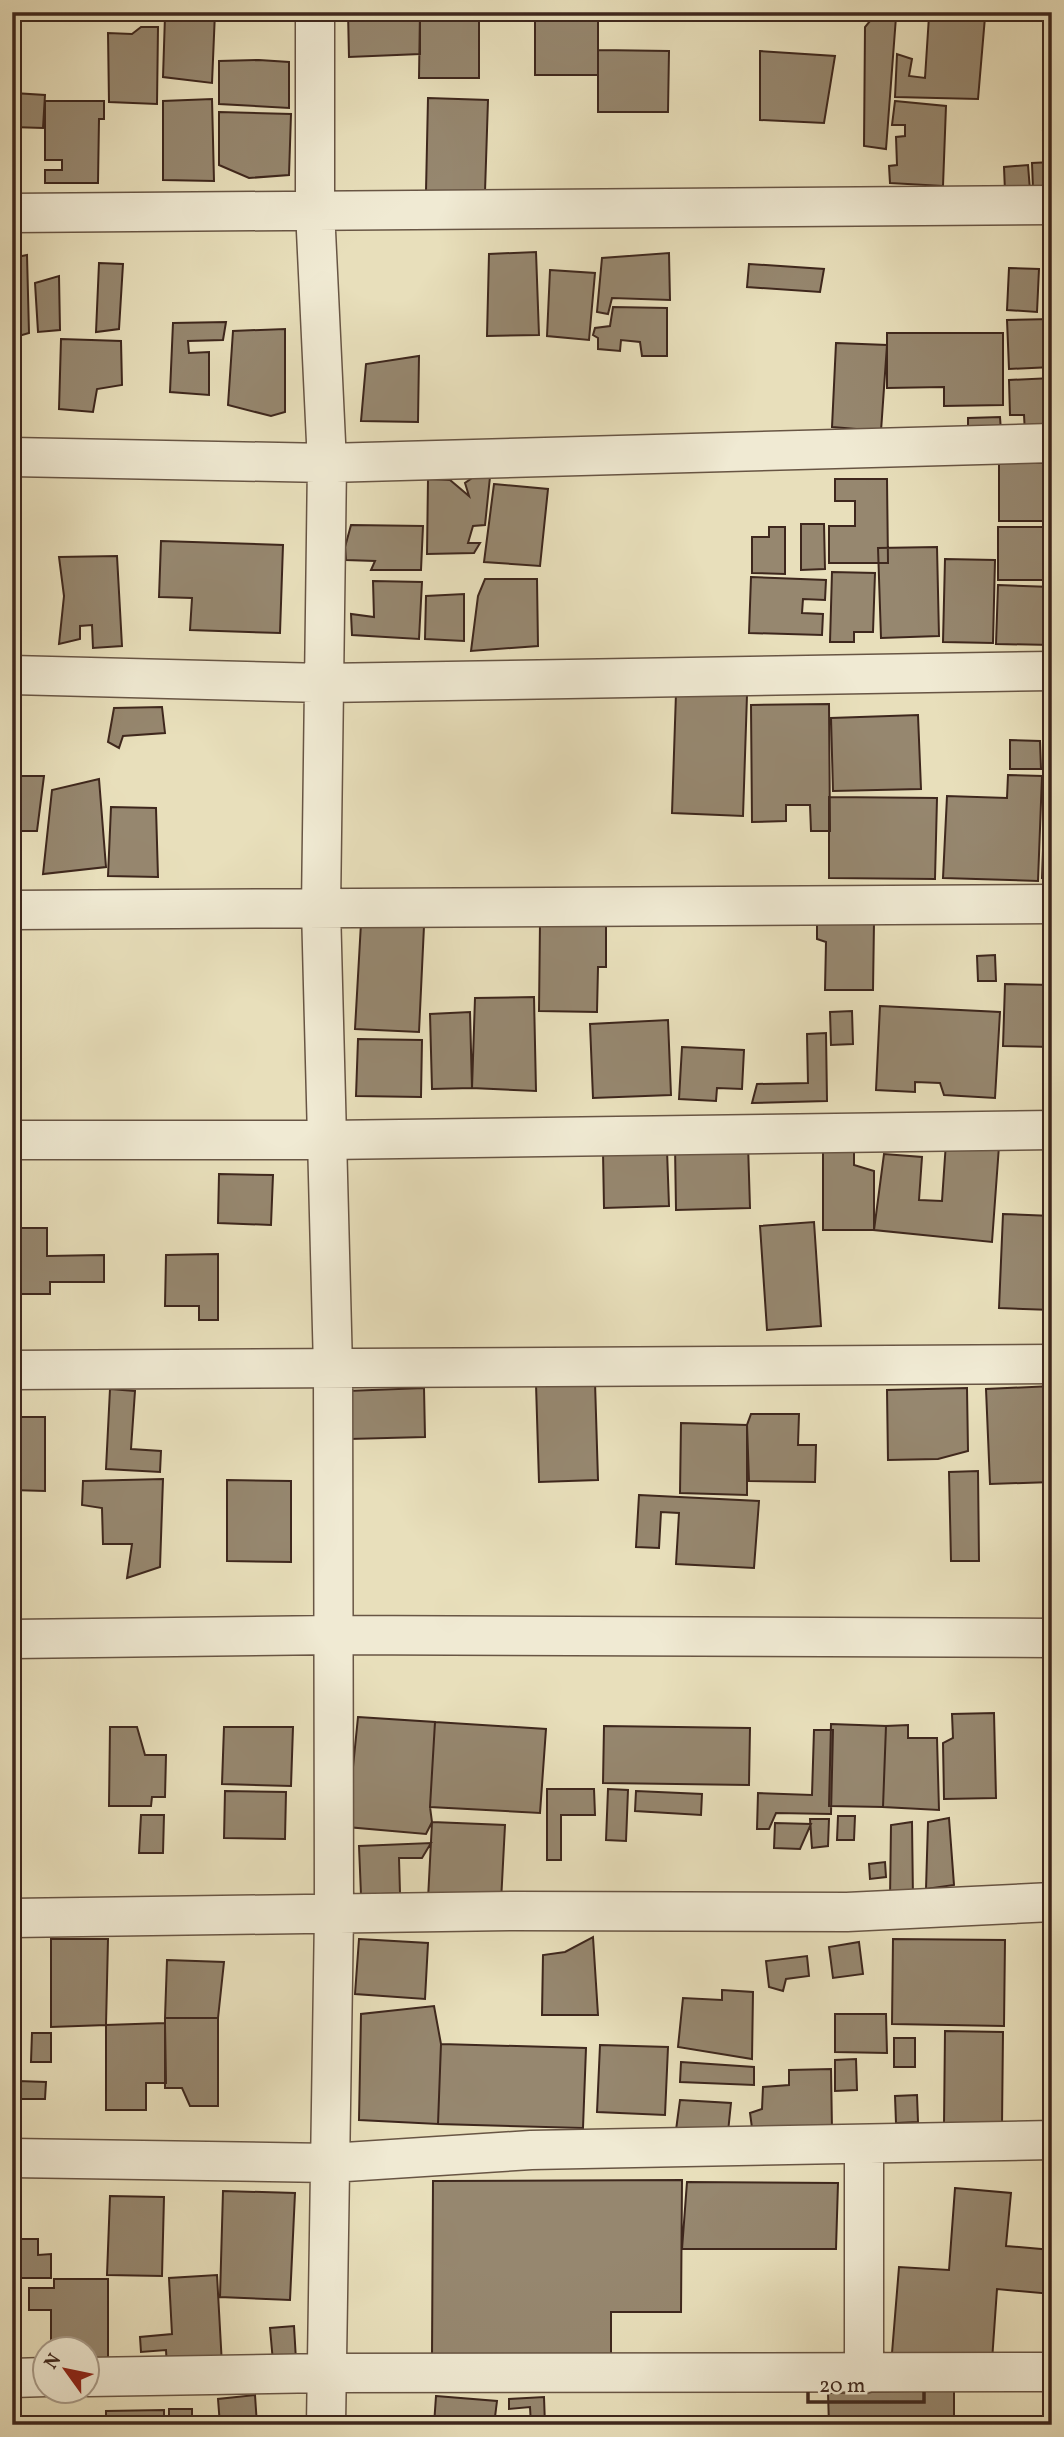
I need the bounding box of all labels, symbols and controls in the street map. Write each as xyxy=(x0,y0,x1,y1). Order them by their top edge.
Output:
north arrow xyxy=(32,2336,102,2406)
text: N xyxy=(39,2349,68,2375)
scale bar xyxy=(808,2360,924,2404)
text: 20 m xyxy=(819,2372,865,2401)

